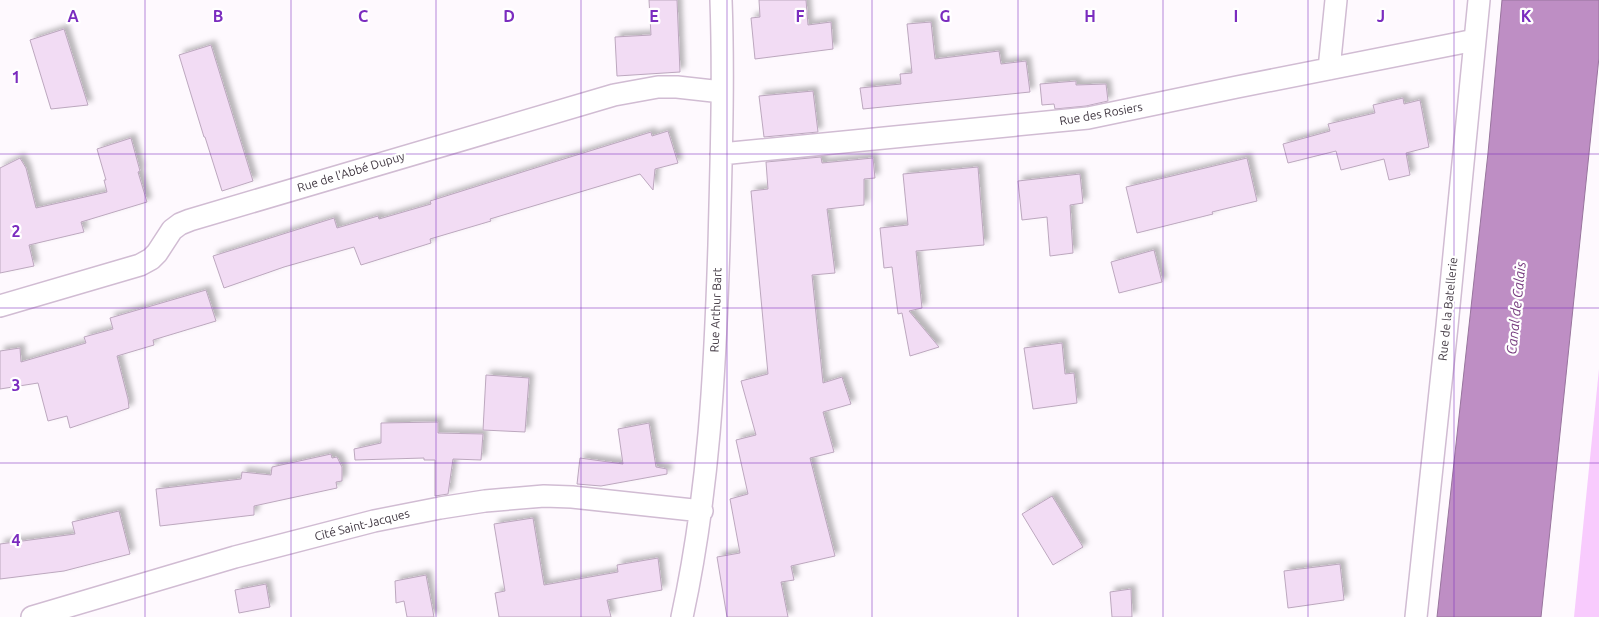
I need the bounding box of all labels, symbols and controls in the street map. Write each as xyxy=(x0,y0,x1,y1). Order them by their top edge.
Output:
text: A xyxy=(67,7,79,25)
text: B xyxy=(213,7,223,25)
text: C xyxy=(358,7,368,25)
text: D xyxy=(503,7,515,25)
text: E xyxy=(649,7,659,25)
text: F xyxy=(796,7,805,25)
text: G xyxy=(939,7,951,25)
text: H xyxy=(1084,7,1096,25)
text: I xyxy=(1234,7,1238,25)
text: J xyxy=(1377,7,1385,25)
text: K xyxy=(1521,7,1532,25)
text: 1 xyxy=(11,68,21,86)
street label: Rue des Rosiers xyxy=(1058,100,1144,127)
street label: Rue de l'Abbé Dupuy xyxy=(296,149,406,194)
text: 2 xyxy=(11,222,21,240)
street label: Rue de la Batellerie xyxy=(1436,256,1459,361)
water label: Canal de Calais xyxy=(1503,261,1529,355)
street label: Rue Arthur Bart xyxy=(708,267,723,353)
text: 3 xyxy=(11,376,21,394)
street label: Cité Saint-Jacques xyxy=(313,506,411,543)
text: 4 xyxy=(11,531,21,549)

